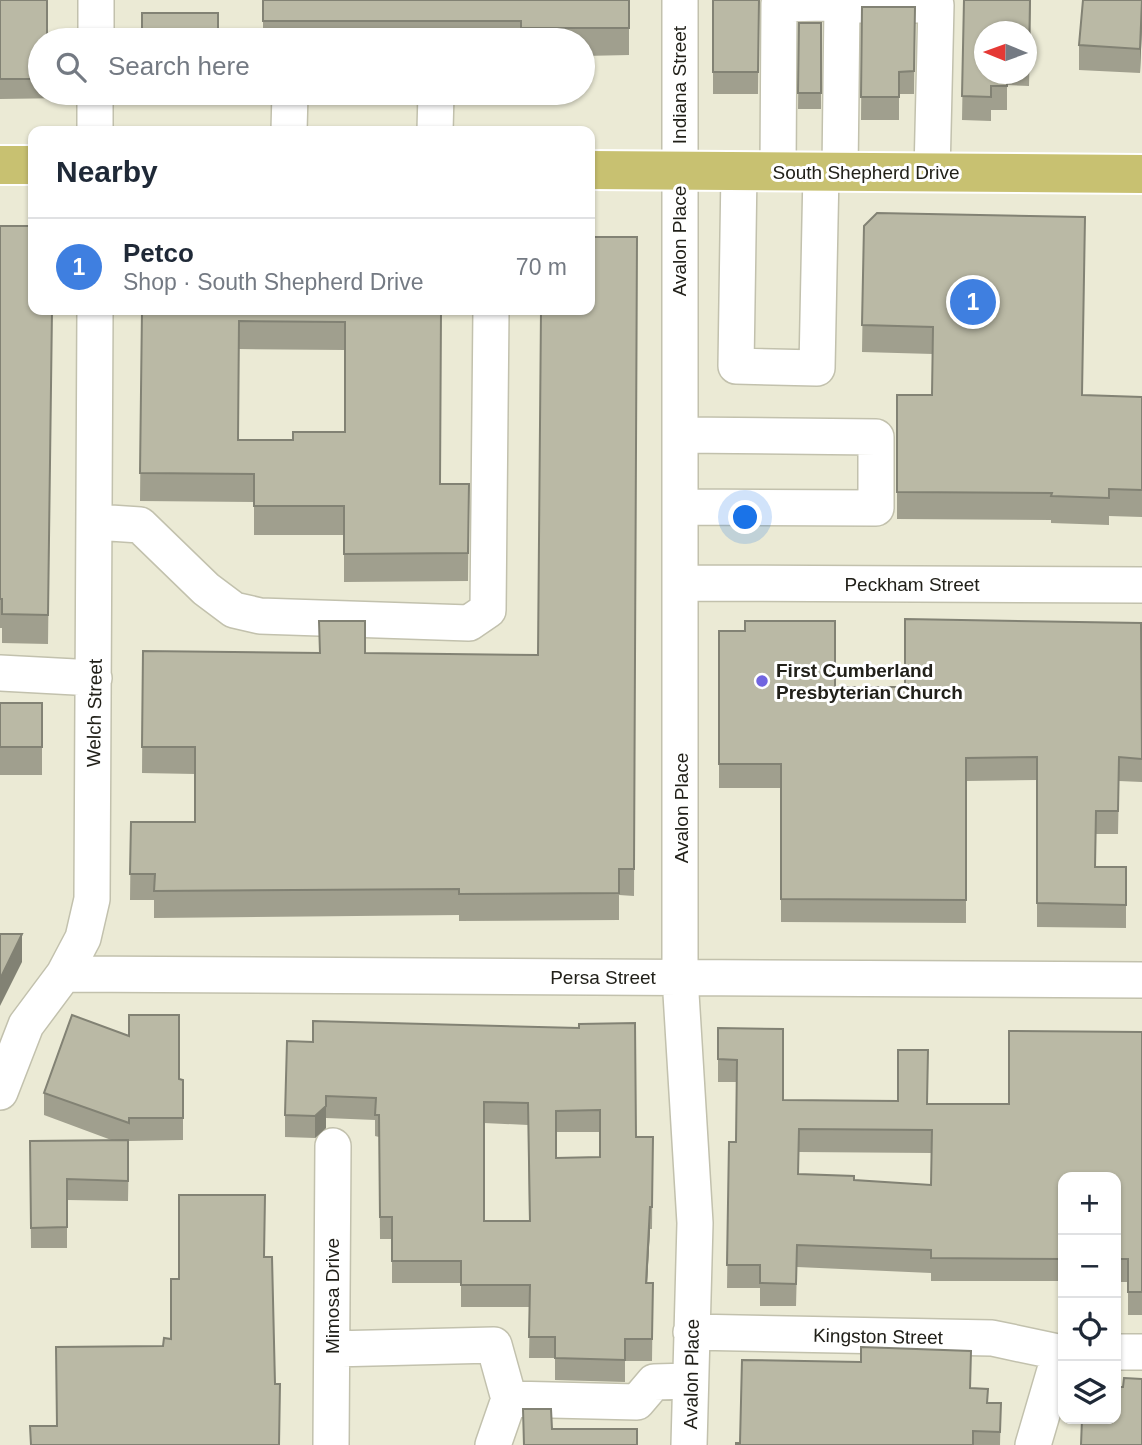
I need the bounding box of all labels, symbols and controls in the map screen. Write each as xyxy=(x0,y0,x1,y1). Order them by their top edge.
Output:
north arrow xyxy=(974,21,1037,84)
street label: Indiana Street xyxy=(669,25,690,144)
search box xyxy=(28,28,595,105)
icon: search xyxy=(52,48,90,86)
text: Search here xyxy=(108,51,250,81)
text: Nearby xyxy=(56,155,158,188)
street label: South Shepherd Drive xyxy=(773,162,959,183)
street label: Avalon Place xyxy=(669,186,690,296)
text: Petco xyxy=(123,238,194,268)
text: 1 xyxy=(73,254,85,280)
text: 70 m xyxy=(516,254,567,280)
text: Shop · South Shepherd Drive xyxy=(123,269,423,295)
pin: 1 xyxy=(950,276,996,328)
your location xyxy=(728,500,762,534)
street label: Peckham Street xyxy=(844,574,980,595)
street label: Welch Street xyxy=(83,658,106,767)
place label: First Cumberland Presbyterian Church xyxy=(776,660,963,703)
marker: First Cumberland Presbyterian Church xyxy=(754,673,770,689)
street label: Avalon Place xyxy=(671,753,692,863)
street label: Persa Street xyxy=(550,967,657,988)
map controls xyxy=(1058,1172,1121,1424)
button: + xyxy=(1058,1172,1121,1235)
button: − xyxy=(1058,1235,1121,1298)
street label: Mimosa Drive xyxy=(322,1238,343,1354)
button: locate xyxy=(1058,1298,1121,1361)
street label: Avalon Place xyxy=(680,1319,703,1429)
street label: Kingston Street xyxy=(813,1325,944,1348)
button: layers xyxy=(1058,1361,1121,1424)

